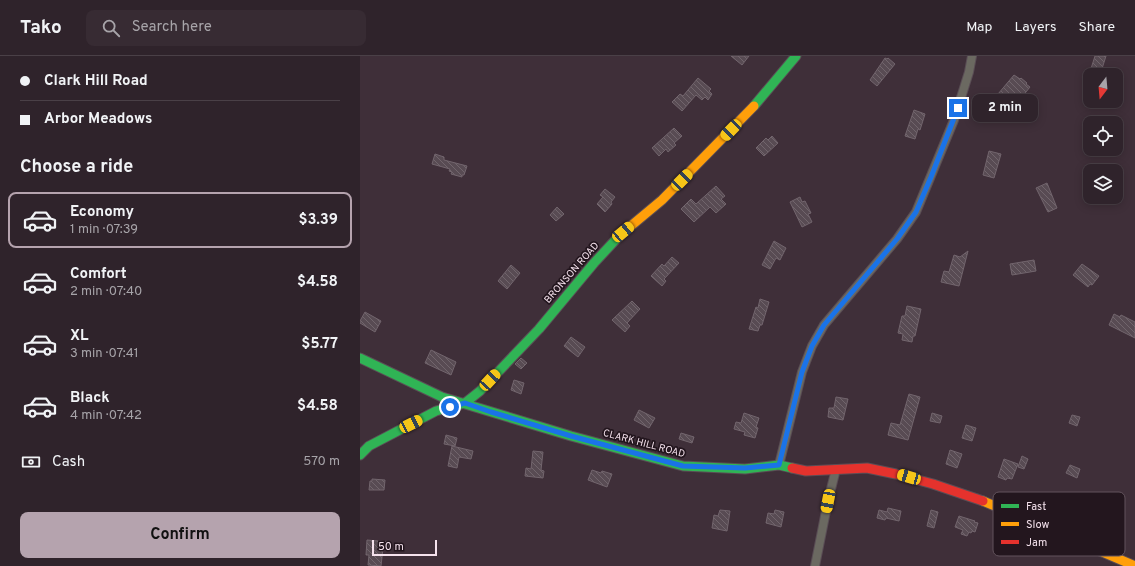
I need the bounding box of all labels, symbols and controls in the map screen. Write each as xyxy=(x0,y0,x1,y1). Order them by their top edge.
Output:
search box xyxy=(86,10,366,46)
text: Tako xyxy=(20,16,62,40)
icon: search xyxy=(100,17,122,39)
text: Search here xyxy=(132,18,212,37)
text: Map xyxy=(966,19,992,36)
text: Layers xyxy=(1014,19,1056,36)
text: Share xyxy=(1078,19,1115,36)
north arrow xyxy=(1083,68,1123,108)
map controls xyxy=(1083,68,1123,204)
text: Clark Hill Road xyxy=(44,72,148,91)
callout: 2 min xyxy=(972,94,1038,122)
route end xyxy=(949,99,967,117)
text: 2 min xyxy=(988,100,1022,116)
text: Arbor Meadows xyxy=(44,110,152,129)
button: locate xyxy=(1083,116,1123,156)
car xyxy=(718,117,744,143)
text: Choose a ride xyxy=(20,156,133,179)
button: layers xyxy=(1083,164,1123,204)
car xyxy=(669,167,695,193)
icon: car xyxy=(22,202,58,238)
text: Economy xyxy=(70,203,134,222)
text: $3.39 xyxy=(298,211,338,230)
car xyxy=(610,220,636,244)
text: 1 min · 07:39 xyxy=(70,222,138,238)
street label: BRONSON ROAD xyxy=(542,240,602,306)
icon: car xyxy=(22,264,58,300)
text: Comfort xyxy=(70,265,127,284)
text: $4.58 xyxy=(297,273,338,292)
text: 2 min · 07:40 xyxy=(70,284,142,300)
icon: car xyxy=(22,326,58,362)
text: XL xyxy=(70,327,88,346)
text: $5.77 xyxy=(301,335,338,354)
text: 3 min · 07:41 xyxy=(70,346,139,362)
car xyxy=(477,367,503,393)
icon: car xyxy=(22,388,58,424)
text: Black xyxy=(70,389,110,408)
text: $4.58 xyxy=(297,397,338,416)
route start xyxy=(441,398,459,416)
text: 4 min · 07:42 xyxy=(70,408,142,424)
car xyxy=(398,413,424,435)
street label: CLARK HILL ROAD xyxy=(602,427,687,461)
icon: cash xyxy=(20,451,42,473)
text: Cash xyxy=(52,453,85,472)
text: 570 m xyxy=(303,454,340,470)
car xyxy=(896,468,922,486)
car xyxy=(820,488,836,514)
legend xyxy=(993,492,1125,556)
text: Fast xyxy=(1026,500,1046,514)
button: Confirm xyxy=(20,512,340,558)
text: Slow xyxy=(1026,518,1049,532)
text: Jam xyxy=(1026,536,1047,550)
scale bar xyxy=(372,538,437,557)
text: 50 m xyxy=(378,540,404,554)

